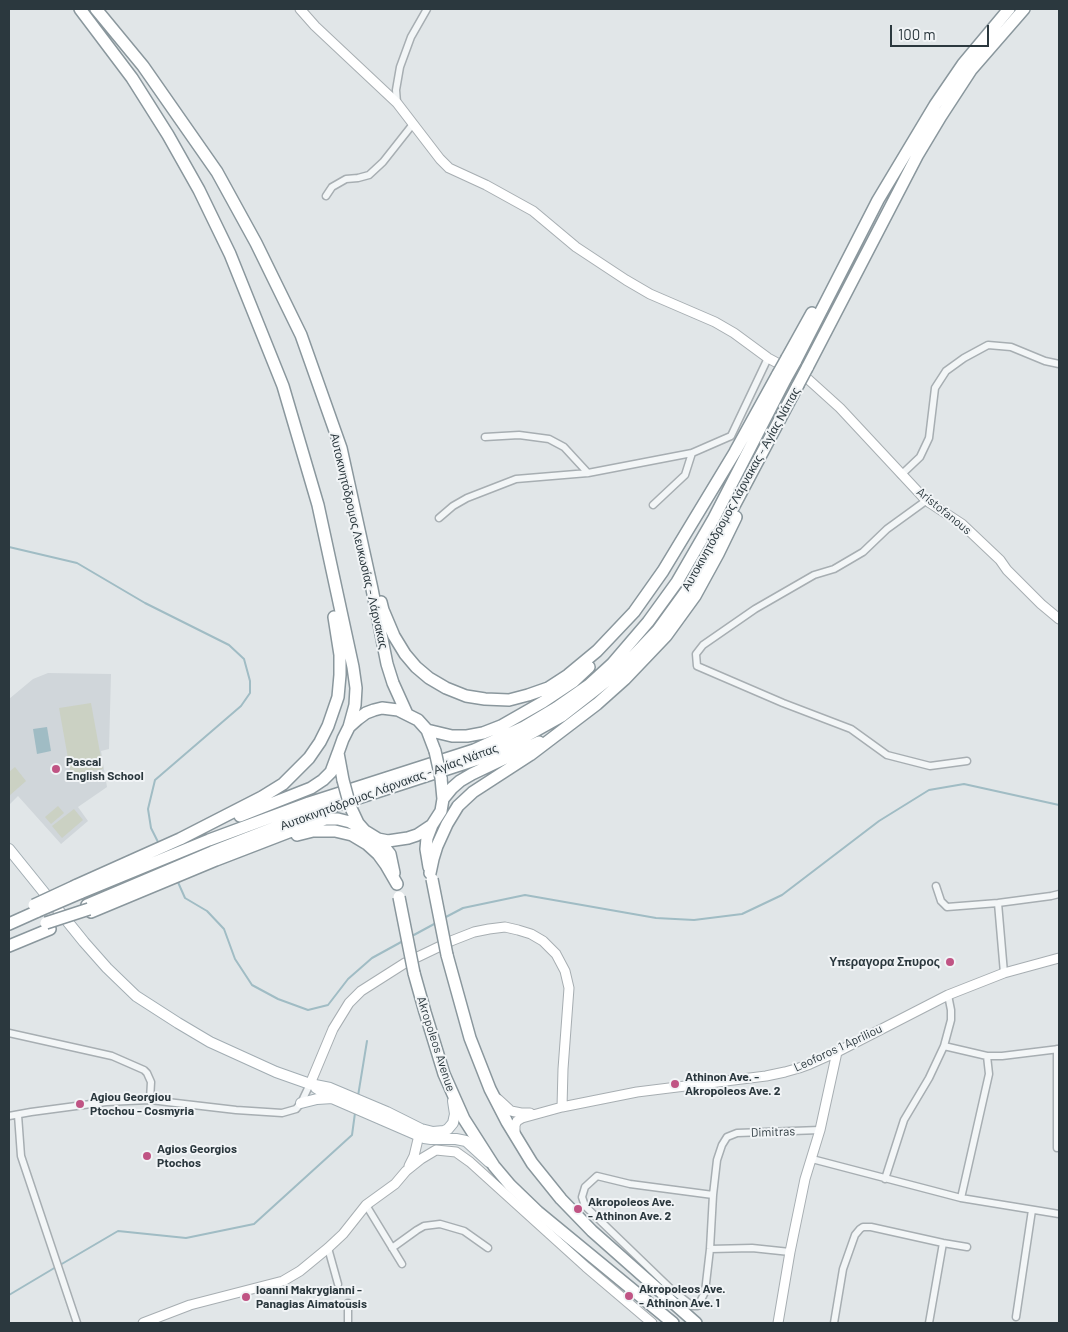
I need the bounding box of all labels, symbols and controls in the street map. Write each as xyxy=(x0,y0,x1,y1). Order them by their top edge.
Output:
scale bar xyxy=(893,15,992,47)
text: 100 m xyxy=(898,25,936,43)
street label: Αυτοκινητόδρομος Λάρνακας - Αγίας Νάπας xyxy=(679,385,803,593)
street label: Αυτοκινητόδρομος Λευκωσίας - Λάρνακας xyxy=(327,432,391,650)
street label: Aristofanous xyxy=(914,484,974,538)
street label: Αυτοκινητόδρομος Λάρνακας - Αγίας Νάπας xyxy=(278,741,500,833)
place label: Pascal English School xyxy=(66,755,144,783)
marker: Pascal English School xyxy=(50,763,62,775)
place label: Υπεραγορα Σπυρος xyxy=(829,955,940,969)
marker: Υπεραγορα Σπυρος xyxy=(944,956,956,968)
street label: Akropoleos Avenue xyxy=(414,995,458,1093)
street label: Leoforos 1 Apriliou xyxy=(792,1021,884,1075)
place label: Athinon Ave. - Akropoleos Ave. 2 xyxy=(685,1070,781,1098)
marker: Athinon Ave. - Akropoleos Ave. 2 xyxy=(669,1078,681,1090)
place label: Agiou Georgiou Ptochou - Cosmyria xyxy=(90,1090,194,1118)
marker: Agiou Georgiou Ptochou - Cosmyria xyxy=(74,1098,86,1110)
street label: Dimitras xyxy=(751,1124,795,1140)
place label: Agios Georgios Ptochos xyxy=(157,1142,237,1170)
marker: Agios Georgios Ptochos xyxy=(141,1150,153,1162)
place label: Akropoleos Ave. - Athinon Ave. 2 xyxy=(588,1195,674,1223)
marker: Akropoleos Ave. - Athinon Ave. 2 xyxy=(572,1203,584,1215)
place label: Akropoleos Ave. - Athinon Ave. 1 xyxy=(639,1282,725,1310)
place label: Ioanni Makrygianni - Panagias Aimatousis xyxy=(256,1283,367,1311)
marker: Akropoleos Ave. - Athinon Ave. 1 xyxy=(623,1290,635,1302)
marker: Ioanni Makrygianni - Panagias Aimatousis xyxy=(240,1291,252,1303)

